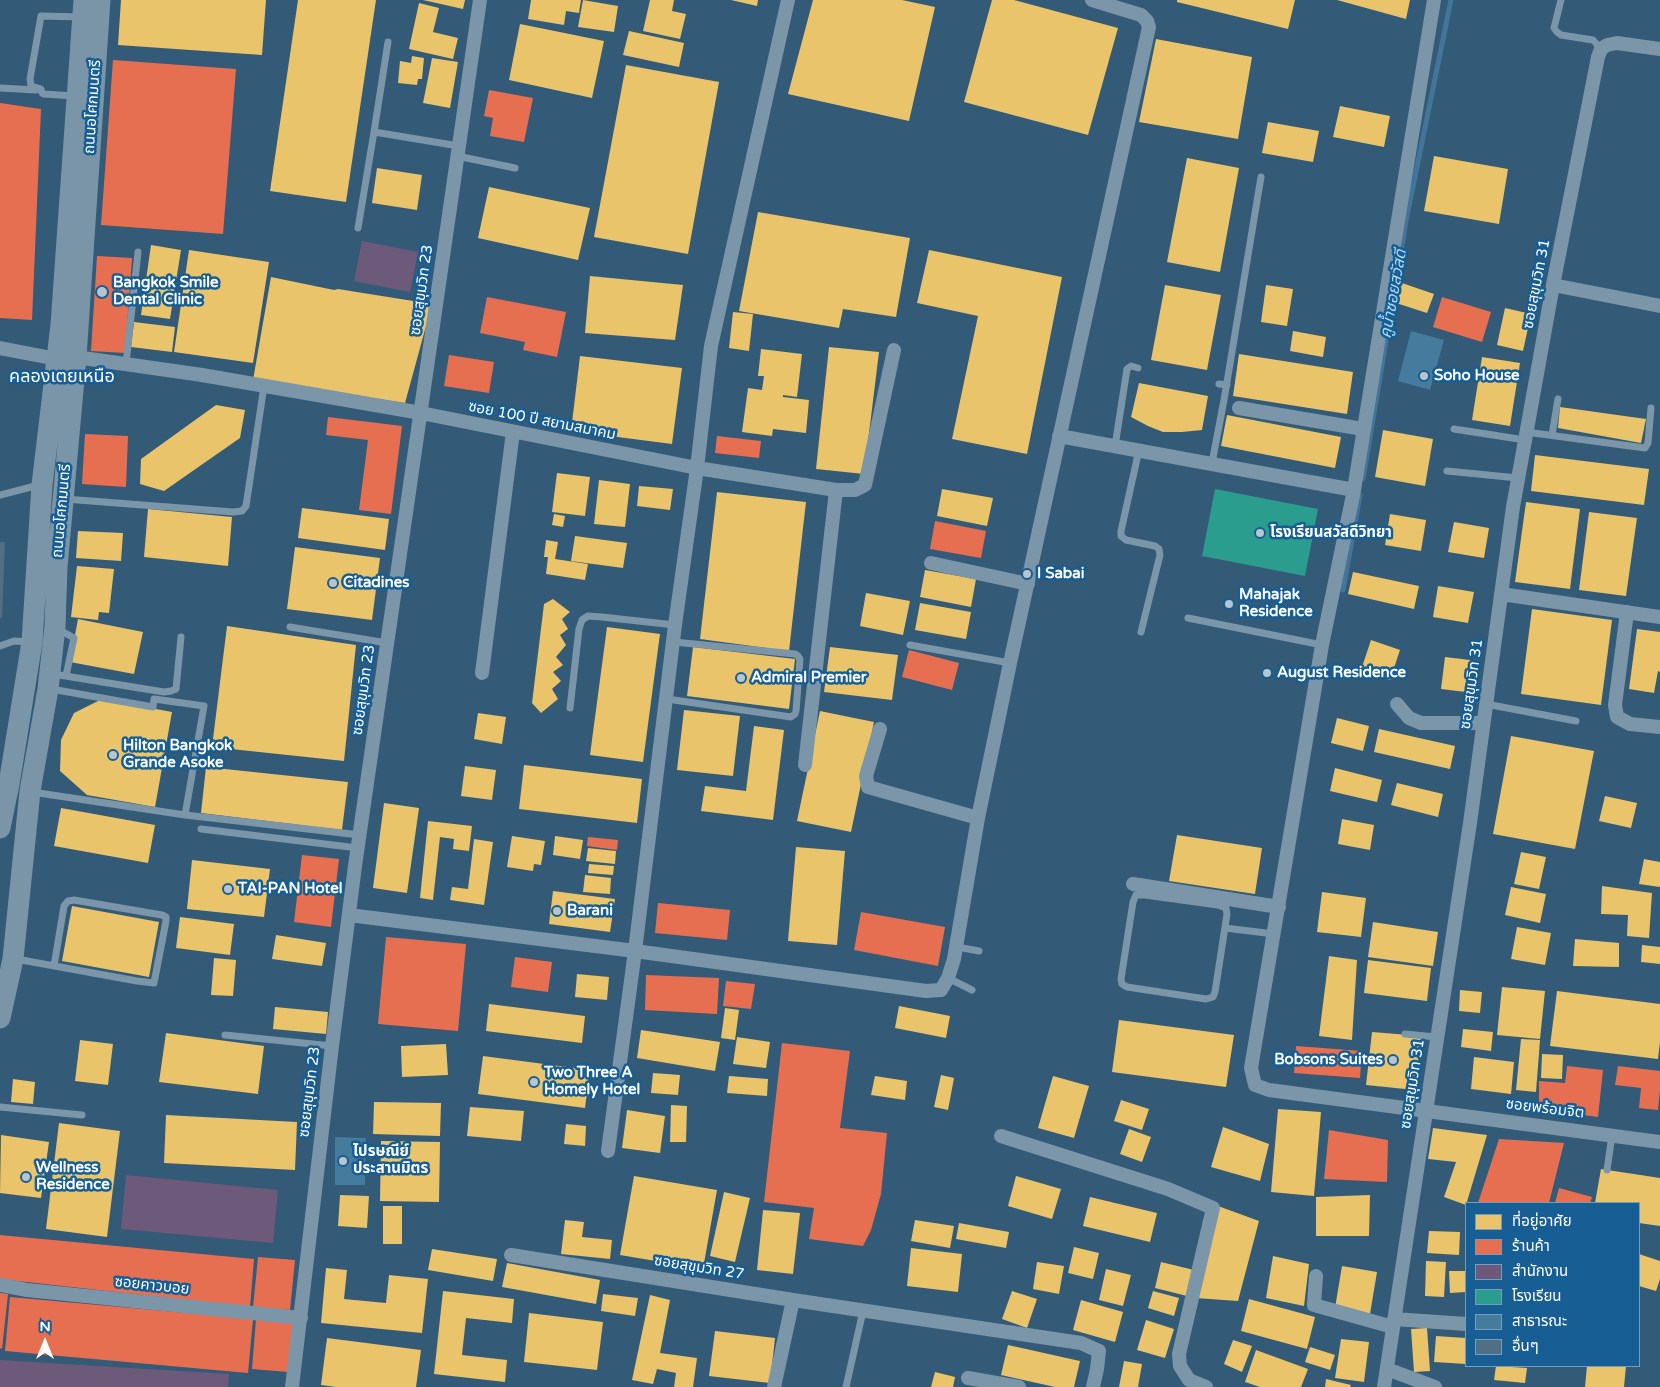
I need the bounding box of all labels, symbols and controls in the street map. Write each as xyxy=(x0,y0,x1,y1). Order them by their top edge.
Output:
street label: ถนนอโศกมนตรี xyxy=(81,59,105,155)
street label: ซอยสุขุมวิท 31 xyxy=(1519,238,1555,330)
street label: ซอยสุขุมวิท 23 xyxy=(407,244,437,336)
water label: คูน้ำซอยสวัสดี xyxy=(1377,248,1411,340)
place label: Bangkok Smile Dental Clinic xyxy=(113,274,219,309)
marker: Bangkok Smile Dental Clinic xyxy=(95,285,109,299)
district label: คลองเตยเหนือ xyxy=(9,366,115,388)
place label: Soho House xyxy=(1434,367,1520,385)
marker: Soho House xyxy=(1418,370,1430,382)
street label: ซอย 100 ปี สยามสมาคม xyxy=(467,398,617,444)
street label: ถนนอโศกมนตรี xyxy=(49,463,75,559)
place label: โรงเรียนสวัสดีวิทยา xyxy=(1270,524,1392,542)
marker: โรงเรียนสวัสดีวิทยา xyxy=(1254,527,1266,539)
place label: I Sabai xyxy=(1037,565,1084,583)
marker: I Sabai xyxy=(1021,568,1033,580)
place label: Citadines xyxy=(343,574,409,592)
marker: Citadines xyxy=(327,577,339,589)
place label: Mahajak Residence xyxy=(1239,586,1313,621)
marker: Mahajak Residence xyxy=(1223,598,1235,610)
street label: ซอยสุขุมวิท 31 xyxy=(1457,638,1487,730)
street label: ซอยสุขุมวิท 23 xyxy=(349,644,379,736)
place label: August Residence xyxy=(1277,664,1406,682)
marker: August Residence xyxy=(1261,667,1273,679)
place label: Admiral Premier xyxy=(751,669,866,687)
marker: Admiral Premier xyxy=(735,672,747,684)
place label: Hilton Bangkok Grande Asoke xyxy=(123,737,232,772)
marker: Hilton Bangkok Grande Asoke xyxy=(107,749,119,761)
place label: TAI-PAN Hotel xyxy=(238,880,342,898)
marker: TAI-PAN Hotel xyxy=(222,883,234,895)
place label: Barani xyxy=(567,902,613,920)
marker: Barani xyxy=(551,905,563,917)
street label: ซอยสุขุมวิท 31 xyxy=(1397,1038,1429,1130)
street label: ซอยสุขุมวิท 23 xyxy=(296,1046,324,1138)
place label: Bobsons Suites xyxy=(1274,1051,1383,1069)
marker: Bobsons Suites xyxy=(1387,1054,1399,1066)
place label: Two Three A Homely Hotel xyxy=(544,1064,640,1099)
marker: Two Three A Homely Hotel xyxy=(528,1076,540,1088)
street label: ซอยพร้อมจิต xyxy=(1505,1095,1585,1123)
place label: ไปรษณีย์ ประสานมิตร xyxy=(353,1143,428,1178)
marker: ไปรษณีย์ ประสานมิตร xyxy=(337,1155,349,1167)
place label: Wellness Residence xyxy=(36,1159,110,1194)
marker: Wellness Residence xyxy=(20,1171,32,1183)
legend xyxy=(1465,1202,1640,1367)
text: ที่อยู่อาศัย xyxy=(1512,1212,1572,1230)
text: ร้านค้า xyxy=(1512,1237,1550,1255)
street label: ซอยสุขุมวิท 27 xyxy=(653,1252,745,1284)
text: สำนักงาน xyxy=(1512,1262,1568,1280)
street label: ซอยคาวบอย xyxy=(114,1273,190,1299)
text: โรงเรียน xyxy=(1512,1287,1562,1305)
text: สาธารณะ xyxy=(1512,1312,1567,1330)
north arrow xyxy=(20,1317,70,1367)
text: N xyxy=(39,1318,51,1335)
text: อื่นๆ xyxy=(1512,1337,1539,1355)

